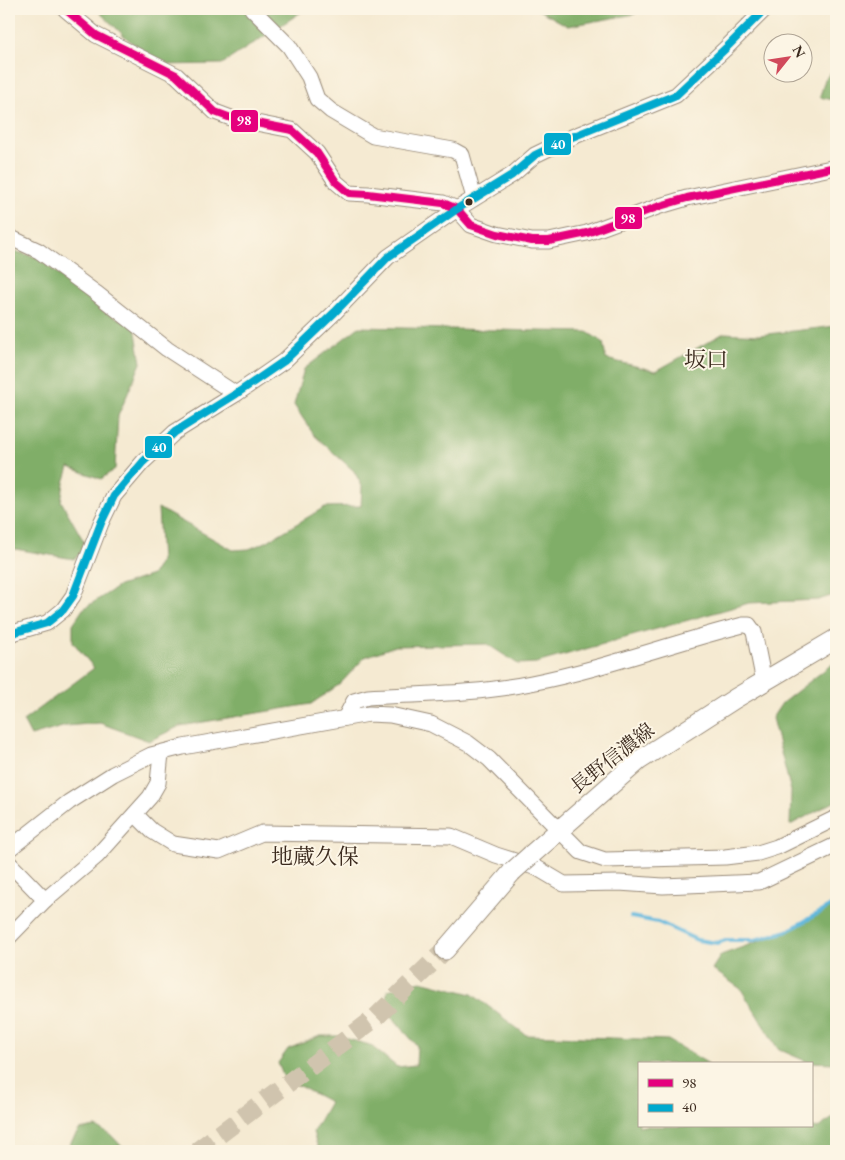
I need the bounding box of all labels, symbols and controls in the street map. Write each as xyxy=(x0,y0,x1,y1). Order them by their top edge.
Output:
north arrow xyxy=(762,32,812,82)
text: N xyxy=(789,42,810,61)
line badge: 98 xyxy=(230,109,259,133)
text: 98 xyxy=(237,111,251,129)
line badge: 40 xyxy=(543,132,572,156)
text: 40 xyxy=(551,135,566,153)
unlabelled marker xyxy=(464,197,474,207)
line badge: 98 xyxy=(614,206,643,230)
text: 98 xyxy=(621,209,635,227)
district label: 坂口 xyxy=(684,345,728,374)
line badge: 40 xyxy=(144,435,173,459)
text: 40 xyxy=(152,438,167,456)
street label: 長野信濃線 xyxy=(565,717,659,799)
district label: 地蔵久保 xyxy=(271,842,359,871)
legend xyxy=(638,1062,812,1128)
text: 98 xyxy=(682,1073,696,1092)
text: 40 xyxy=(682,1097,696,1116)

